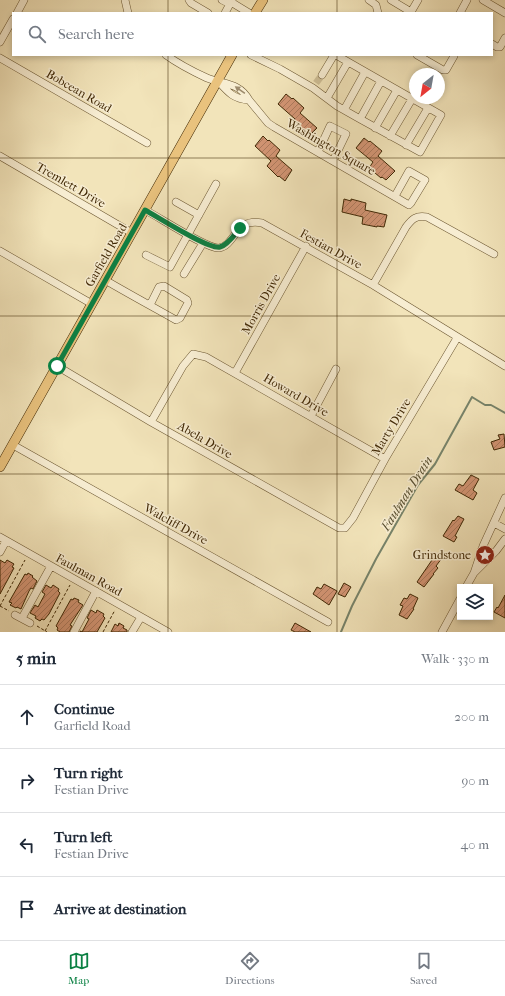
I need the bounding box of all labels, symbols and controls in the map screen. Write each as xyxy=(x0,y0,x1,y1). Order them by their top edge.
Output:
search box xyxy=(12,12,493,56)
icon: search xyxy=(26,23,48,45)
text: Search here xyxy=(58,25,134,43)
street label: Bobcean Road xyxy=(44,67,115,116)
north arrow xyxy=(409,68,445,104)
one-way arrow xyxy=(234,86,245,94)
street label: Washington Square xyxy=(283,115,378,178)
street label: Tremlett Drive xyxy=(34,159,108,211)
route end xyxy=(231,219,249,237)
street label: Garfield Road xyxy=(82,220,130,289)
street label: Festian Drive xyxy=(297,226,365,272)
street label: Morris Drive xyxy=(239,271,283,337)
route start xyxy=(48,357,66,375)
street label: Howard Drive xyxy=(261,371,331,419)
street label: Marty Drive xyxy=(368,396,414,458)
street label: Abela Drive xyxy=(174,418,235,461)
water label: Faulman Drain xyxy=(377,453,435,534)
street label: Walcliff Drive xyxy=(141,500,210,547)
place icon: Grindstone xyxy=(474,544,496,566)
place label: Grindstone xyxy=(413,548,471,562)
street label: Faulman Road xyxy=(53,551,125,599)
map controls xyxy=(457,584,493,620)
button: layers xyxy=(457,584,493,620)
text: 5 min xyxy=(16,648,56,668)
text: Walk · 330 m xyxy=(421,651,489,666)
text: Continue xyxy=(54,700,114,718)
icon: ahead xyxy=(16,706,38,728)
text: 200 m xyxy=(454,709,489,724)
text: Garfield Road xyxy=(54,718,131,733)
text: Turn right xyxy=(54,764,123,782)
icon: right xyxy=(16,770,38,792)
text: 90 m xyxy=(461,773,489,788)
text: Festian Drive xyxy=(54,782,129,797)
text: Turn left xyxy=(54,828,112,846)
icon: left xyxy=(16,834,38,856)
text: 40 m xyxy=(461,837,489,852)
text: Festian Drive xyxy=(54,846,129,861)
icon: arrive xyxy=(16,898,38,920)
text: Arrive at destination xyxy=(54,900,186,918)
tab: Map xyxy=(68,950,90,987)
tab: Directions xyxy=(225,950,275,987)
tab: Saved xyxy=(410,950,437,987)

